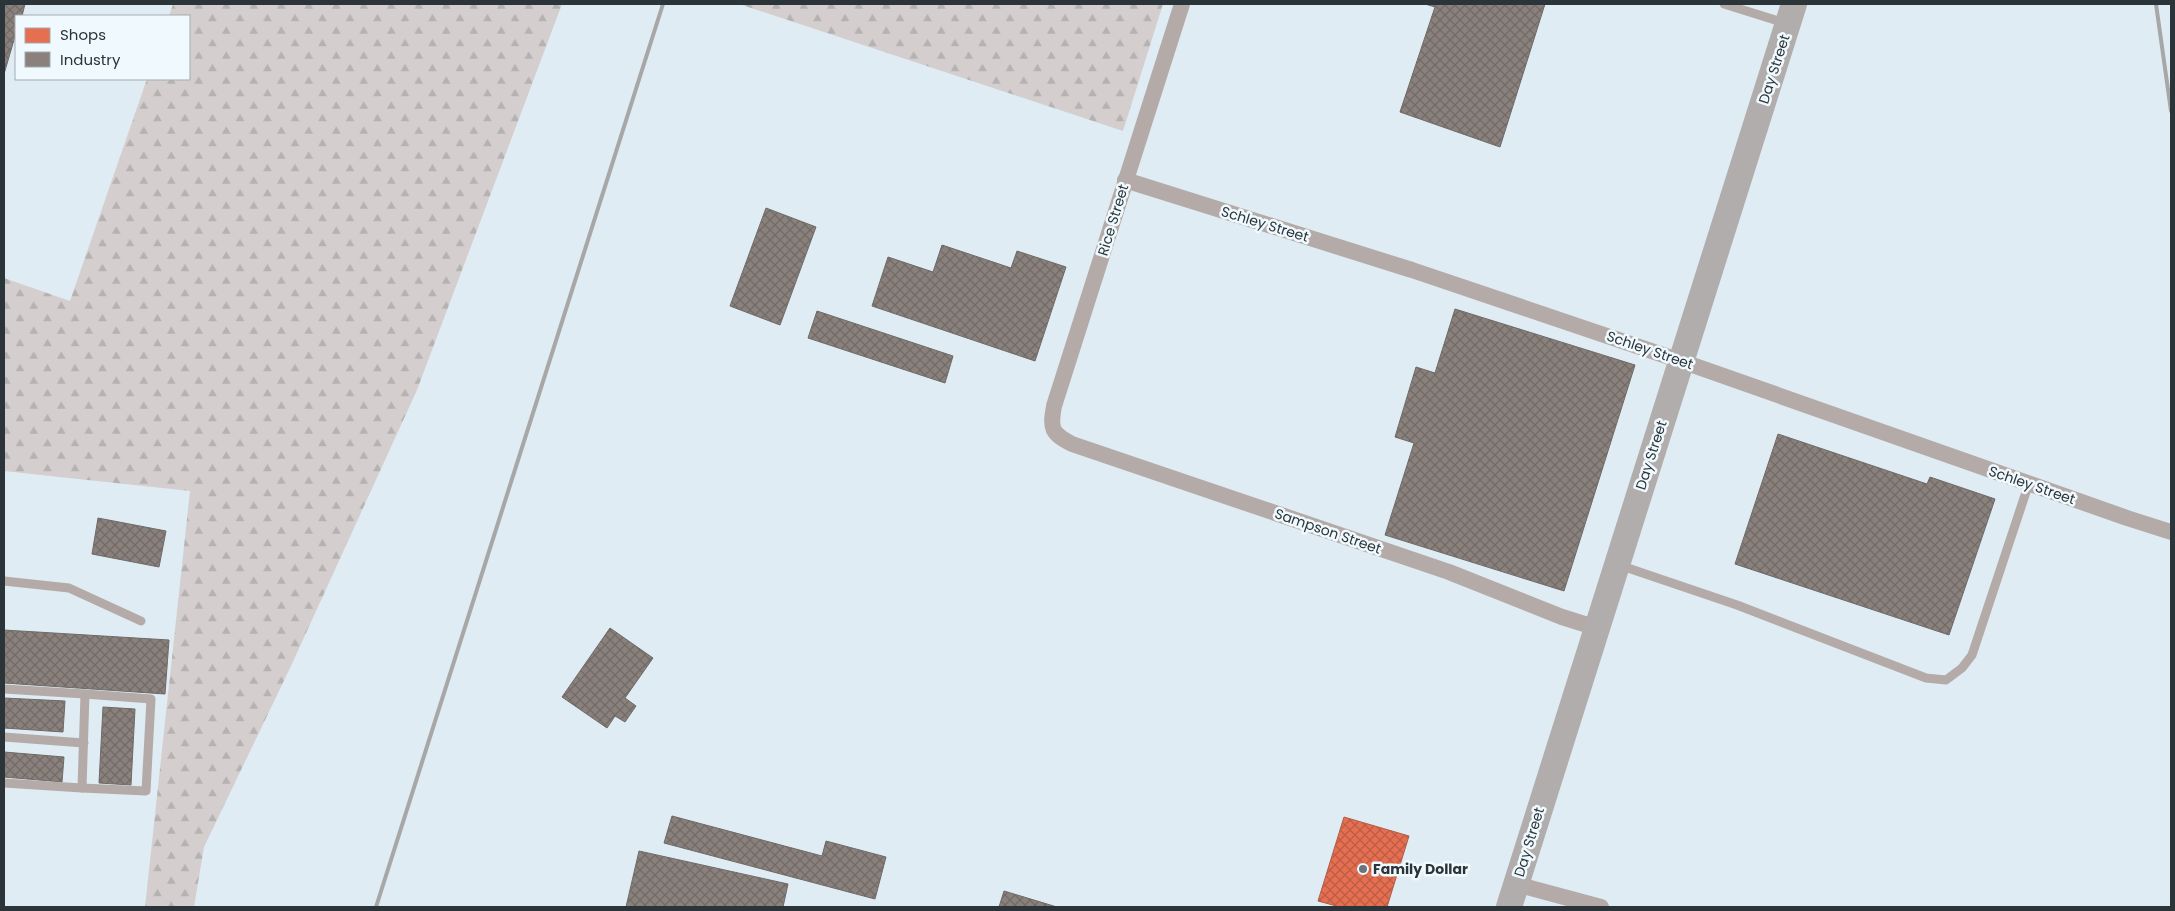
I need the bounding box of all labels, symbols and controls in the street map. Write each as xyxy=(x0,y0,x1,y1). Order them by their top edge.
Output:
legend xyxy=(15,15,190,80)
text: Shops xyxy=(60,24,106,45)
street label: Day Street xyxy=(1753,32,1795,106)
text: Industry xyxy=(60,49,121,70)
street label: Rice Street xyxy=(1093,182,1133,258)
street label: Schley Street xyxy=(1219,201,1311,247)
street label: Schley Street xyxy=(1604,326,1696,374)
street label: Day Street xyxy=(1630,418,1672,492)
street label: Schley Street xyxy=(1986,461,2078,509)
street label: Sampson Street xyxy=(1272,503,1384,559)
street label: Day Street xyxy=(1509,805,1549,879)
place label: Family Dollar xyxy=(1373,859,1468,879)
marker: Family Dollar xyxy=(1357,863,1369,875)

